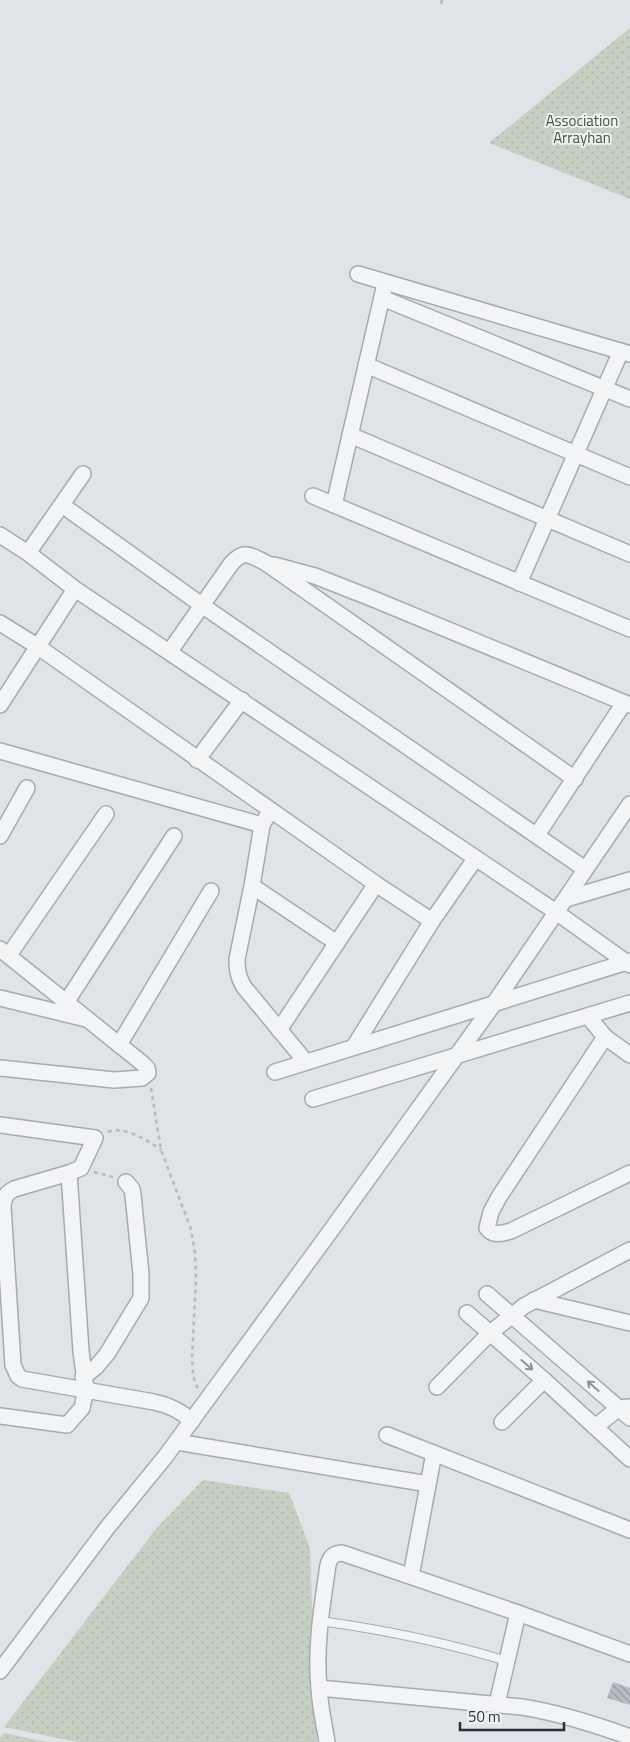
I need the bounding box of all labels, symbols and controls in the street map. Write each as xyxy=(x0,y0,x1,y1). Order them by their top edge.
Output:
park label: Association Arrayhan xyxy=(546,109,618,149)
one-way arrow xyxy=(520,1360,533,1371)
one-way arrow xyxy=(587,1380,600,1392)
scale bar xyxy=(460,1700,564,1732)
text: 50 m xyxy=(468,1705,501,1728)

